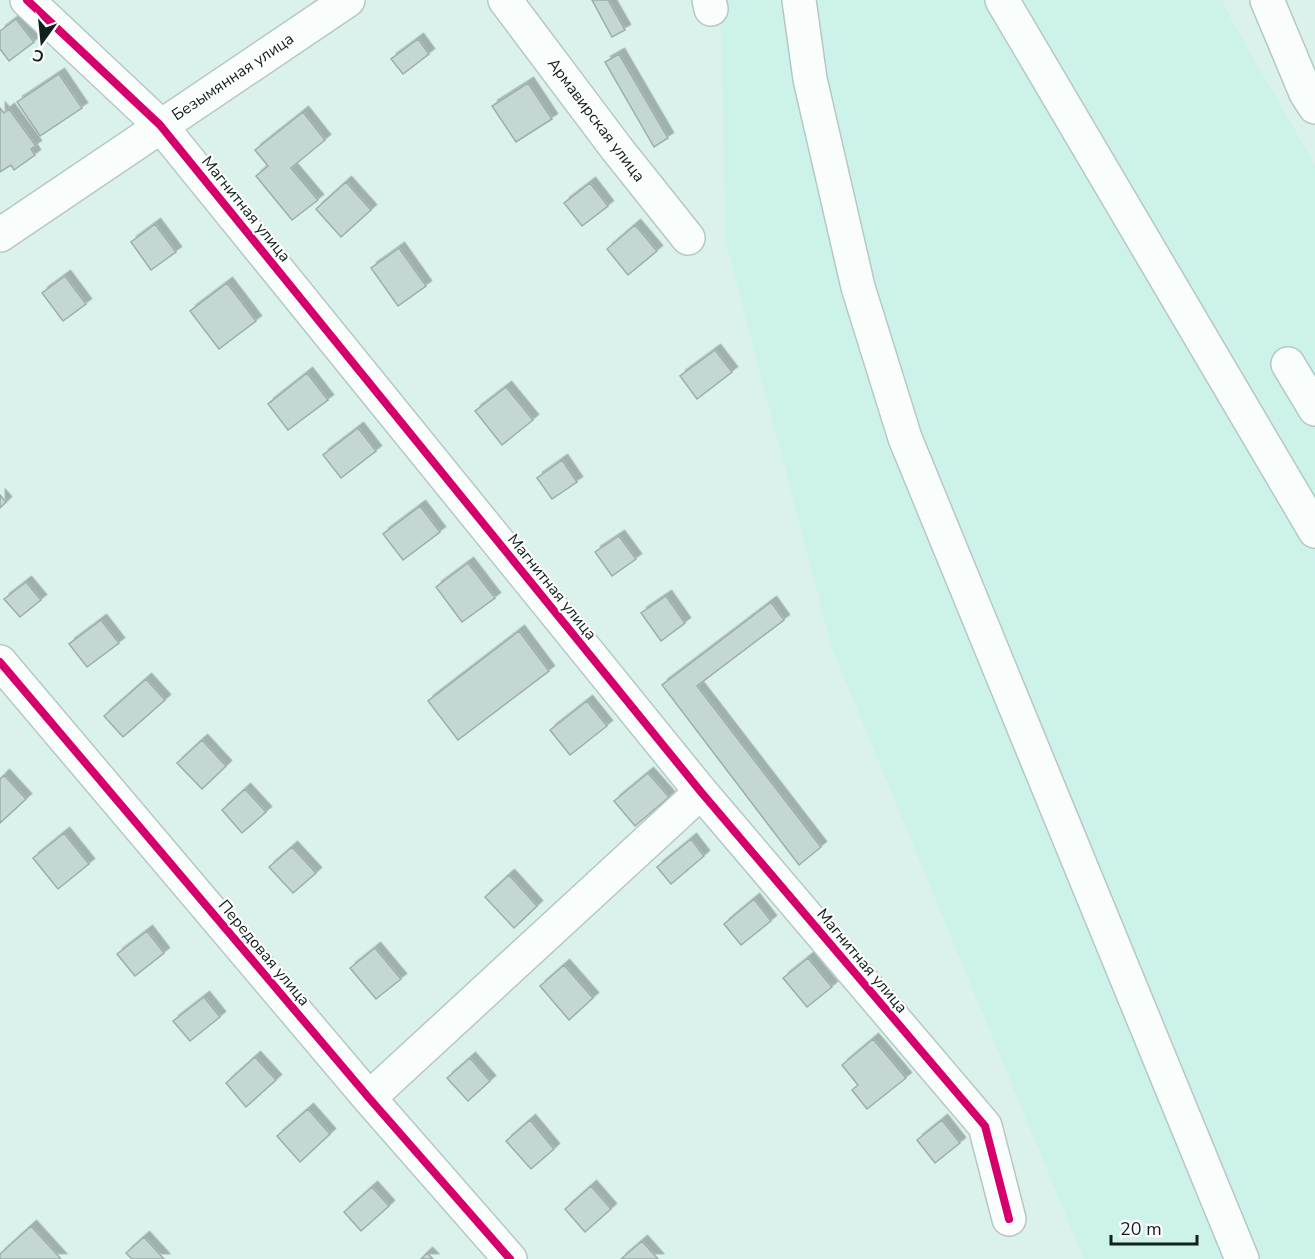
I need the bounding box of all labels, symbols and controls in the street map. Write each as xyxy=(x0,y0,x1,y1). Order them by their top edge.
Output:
north arrow xyxy=(12,12,72,72)
street label: Безымянная улица xyxy=(168,28,298,126)
text: С xyxy=(30,43,46,68)
street label: Армавирская улица xyxy=(542,54,650,186)
street label: Магнитная улица xyxy=(196,151,296,267)
street label: Магнитная улица xyxy=(502,529,602,645)
street label: Передовая улица xyxy=(213,895,315,1011)
street label: Магнитная улица xyxy=(812,904,912,1018)
scale bar xyxy=(1111,1208,1196,1246)
text: 20 m xyxy=(1120,1217,1162,1241)

